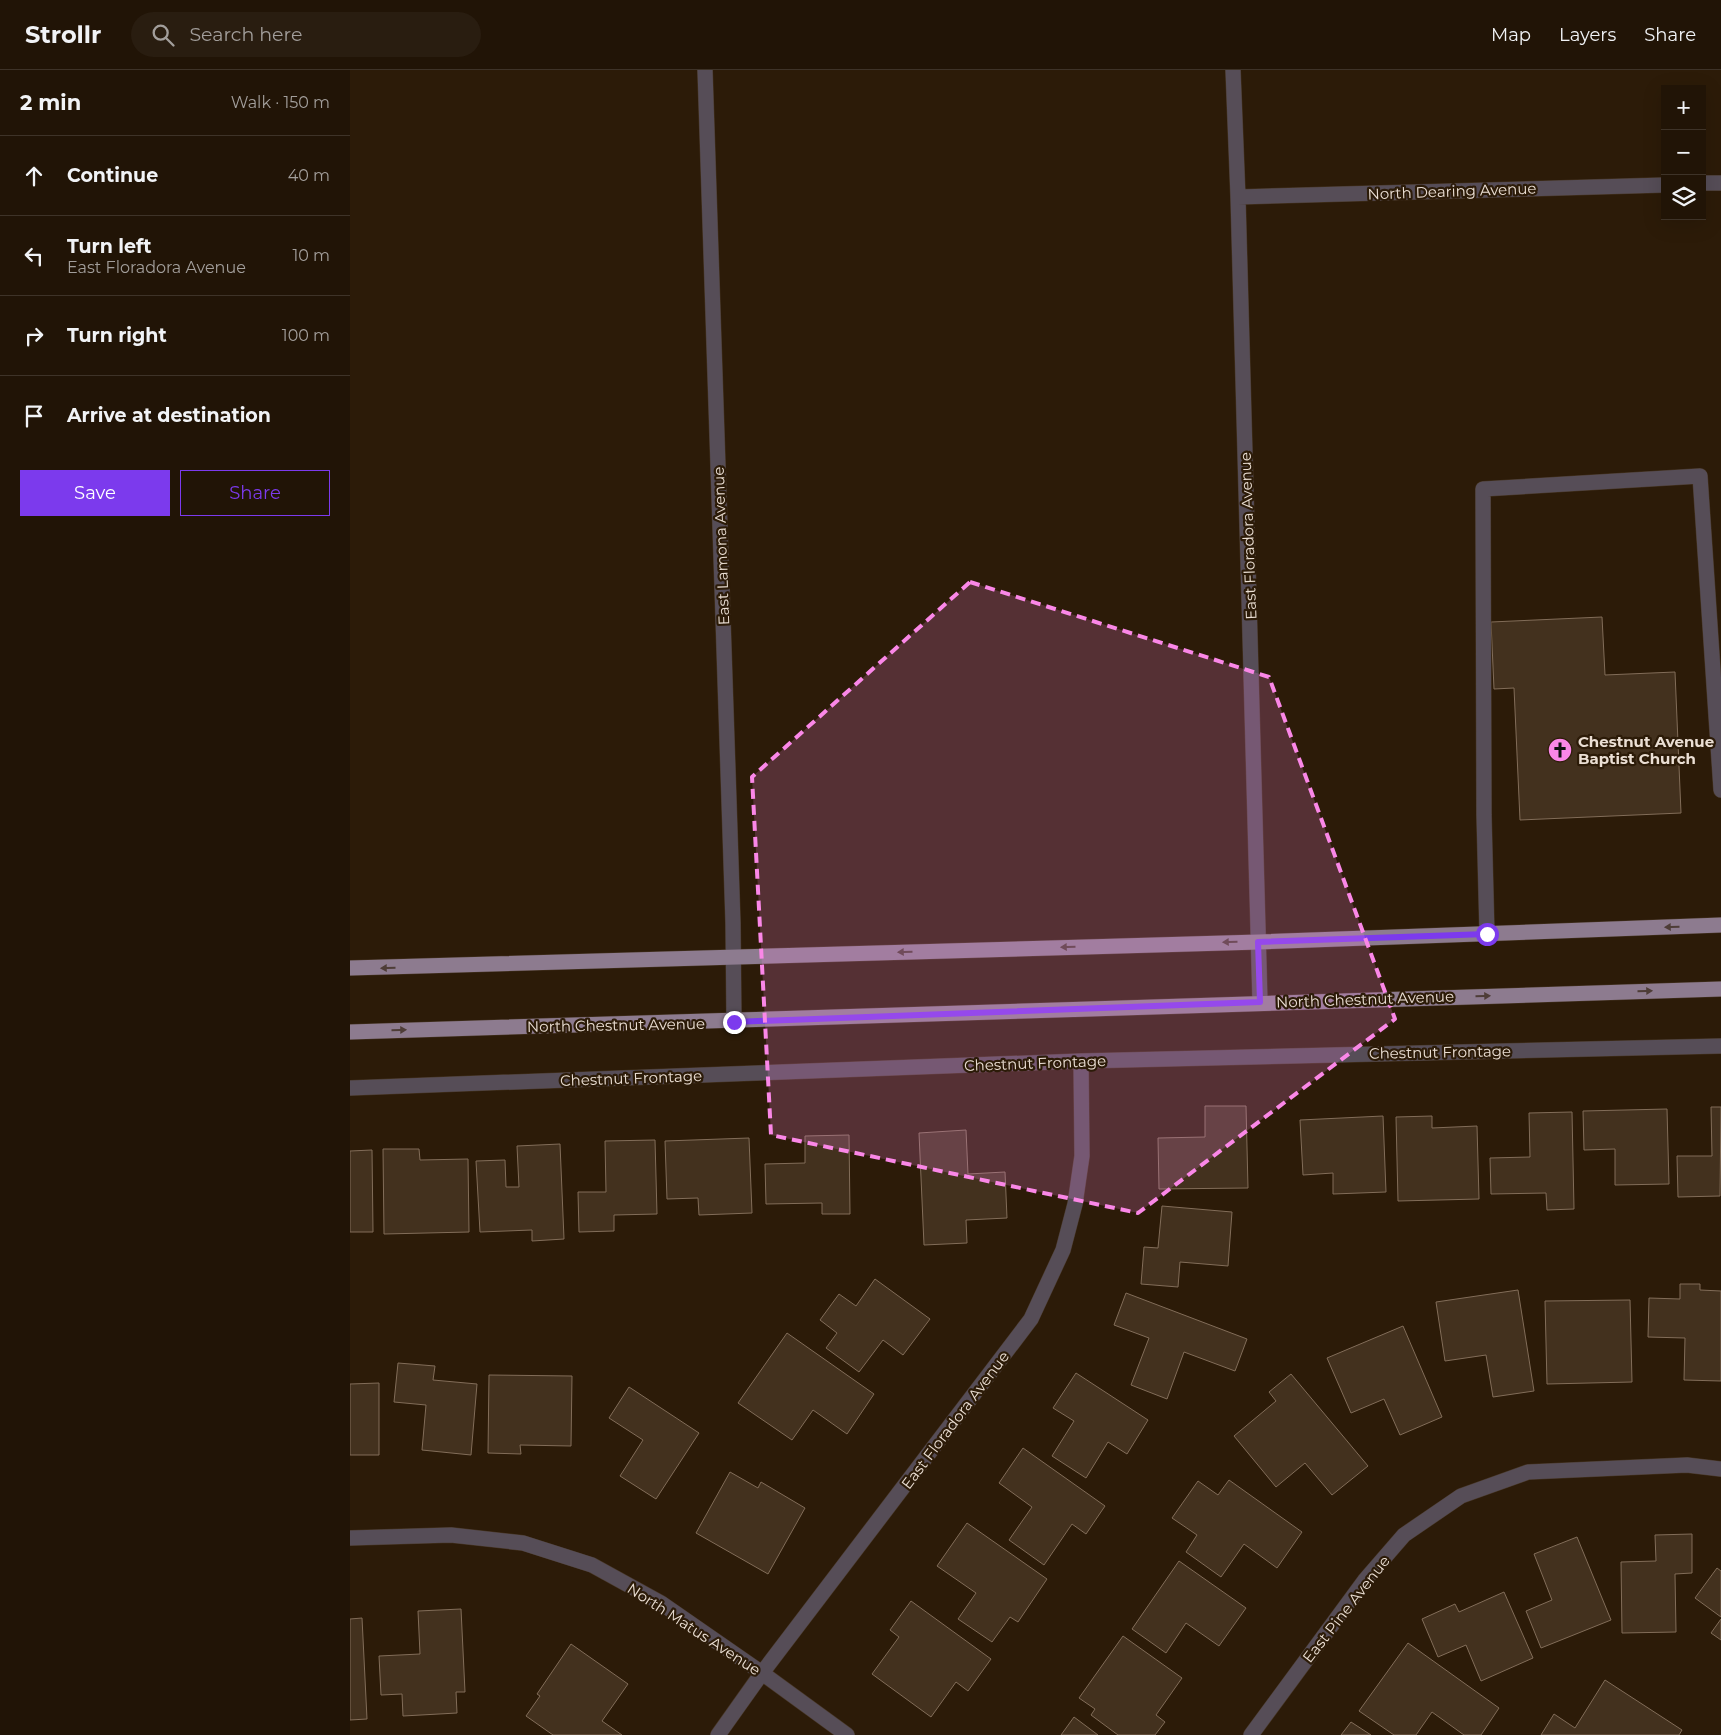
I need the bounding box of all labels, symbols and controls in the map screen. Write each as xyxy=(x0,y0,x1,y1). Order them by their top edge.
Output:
search box xyxy=(131,12,481,57)
text: Strollr xyxy=(25,20,101,49)
icon: search xyxy=(149,21,177,49)
text: Search here xyxy=(189,23,302,46)
text: Map xyxy=(1491,24,1531,46)
text: Layers xyxy=(1559,24,1616,46)
text: Share xyxy=(1644,24,1696,46)
map controls xyxy=(1661,85,1706,220)
button: + xyxy=(1661,85,1706,130)
text: 2 min xyxy=(20,90,81,115)
text: Walk · 150 m xyxy=(231,93,330,112)
button: − xyxy=(1661,130,1706,175)
icon: ahead xyxy=(20,162,48,190)
text: Continue xyxy=(67,164,158,187)
text: 40 m xyxy=(288,166,330,185)
button: layers xyxy=(1661,175,1706,220)
street label: North Dearing Avenue xyxy=(1367,179,1537,203)
text: Turn left xyxy=(67,235,152,258)
icon: left xyxy=(20,242,48,270)
text: 10 m xyxy=(292,246,330,265)
text: East Floradora Avenue xyxy=(67,258,246,277)
icon: right xyxy=(20,322,48,350)
text: Turn right xyxy=(67,324,167,347)
text: 100 m xyxy=(282,326,330,345)
icon: arrive xyxy=(20,402,48,430)
text: Arrive at destination xyxy=(67,404,271,427)
street label: East Floradora Avenue xyxy=(1236,452,1260,620)
street label: East Lamona Avenue xyxy=(709,466,733,626)
button: Save xyxy=(20,470,170,516)
button: Share xyxy=(180,470,330,516)
place label: Chestnut Avenue Baptist Church xyxy=(1578,732,1714,768)
church icon: Chestnut Avenue Baptist Church xyxy=(1547,737,1573,763)
route start xyxy=(1476,923,1499,946)
one-way arrow xyxy=(1664,923,1680,931)
one-way arrow xyxy=(1222,939,1238,947)
one-way arrow xyxy=(1059,943,1075,951)
one-way arrow xyxy=(897,948,913,956)
one-way arrow xyxy=(380,964,396,972)
street label: North Chestnut Avenue xyxy=(1276,986,1454,1012)
one-way arrow xyxy=(1637,987,1653,995)
one-way arrow xyxy=(1475,992,1491,1000)
route end xyxy=(723,1011,746,1034)
street label: North Chestnut Avenue xyxy=(527,1014,705,1036)
one-way arrow xyxy=(391,1026,407,1034)
street label: Chestnut Frontage xyxy=(1369,1041,1511,1063)
street label: Chestnut Frontage xyxy=(964,1051,1106,1075)
street label: Chestnut Frontage xyxy=(560,1066,702,1090)
street label: East Floradora Avenue xyxy=(897,1347,1013,1493)
street label: East Pine Avenue xyxy=(1298,1552,1394,1666)
street label: North Matus Avenue xyxy=(624,1579,764,1679)

